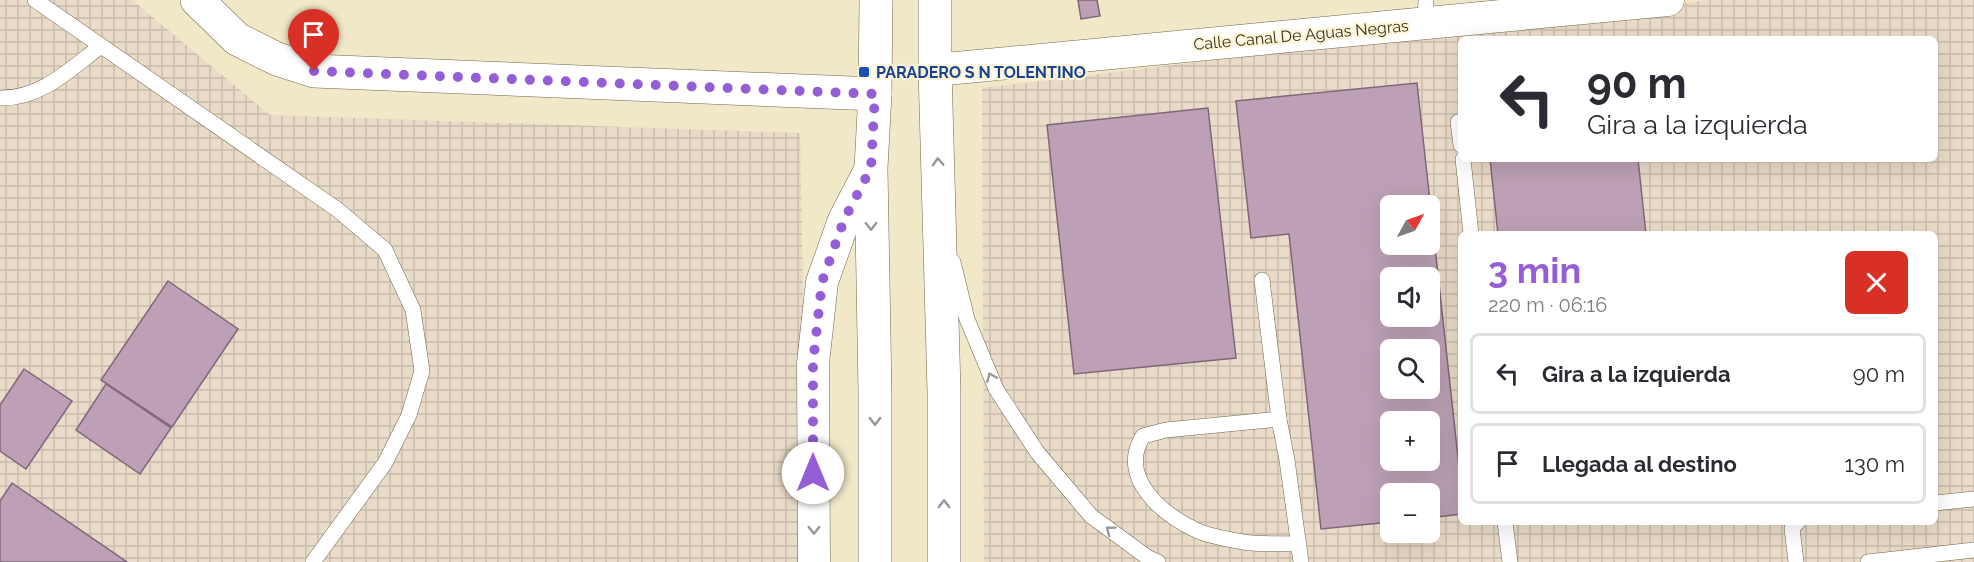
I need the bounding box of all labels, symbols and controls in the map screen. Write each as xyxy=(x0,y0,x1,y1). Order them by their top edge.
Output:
pin xyxy=(288,9,339,71)
street label: Calle Canal De Aguas Negras xyxy=(1193,16,1410,54)
icon: arrive xyxy=(297,18,330,51)
text: 90 m xyxy=(1587,59,1687,108)
icon: left xyxy=(1488,60,1566,138)
place label: PARADERO S N TOLENTINO xyxy=(876,63,1086,82)
marker: PARADERO S N TOLENTINO xyxy=(857,65,871,79)
text: Gira a la izquierda xyxy=(1587,109,1808,140)
one-way arrow xyxy=(932,157,945,166)
north arrow xyxy=(1380,195,1440,255)
map controls xyxy=(1380,195,1440,543)
one-way arrow xyxy=(865,222,878,231)
text: 3 min xyxy=(1488,249,1581,291)
button: close xyxy=(1845,251,1908,314)
button: sound xyxy=(1380,267,1440,327)
text: 220 m · 06:16 xyxy=(1488,293,1607,317)
button: search xyxy=(1380,339,1440,399)
icon: left xyxy=(1491,357,1524,390)
text: Gira a la izquierda xyxy=(1542,361,1731,387)
text: 90 m xyxy=(1853,361,1905,387)
one-way arrow xyxy=(986,372,998,383)
button: + xyxy=(1380,411,1440,471)
one-way arrow xyxy=(869,416,881,425)
position arrow xyxy=(781,441,845,505)
icon: arrive xyxy=(1491,447,1524,480)
text: Llegada al destino xyxy=(1542,451,1737,477)
text: 130 m xyxy=(1845,451,1905,477)
button: − xyxy=(1380,483,1440,543)
one-way arrow xyxy=(938,499,950,508)
one-way arrow xyxy=(808,526,820,535)
one-way arrow xyxy=(1106,526,1117,537)

